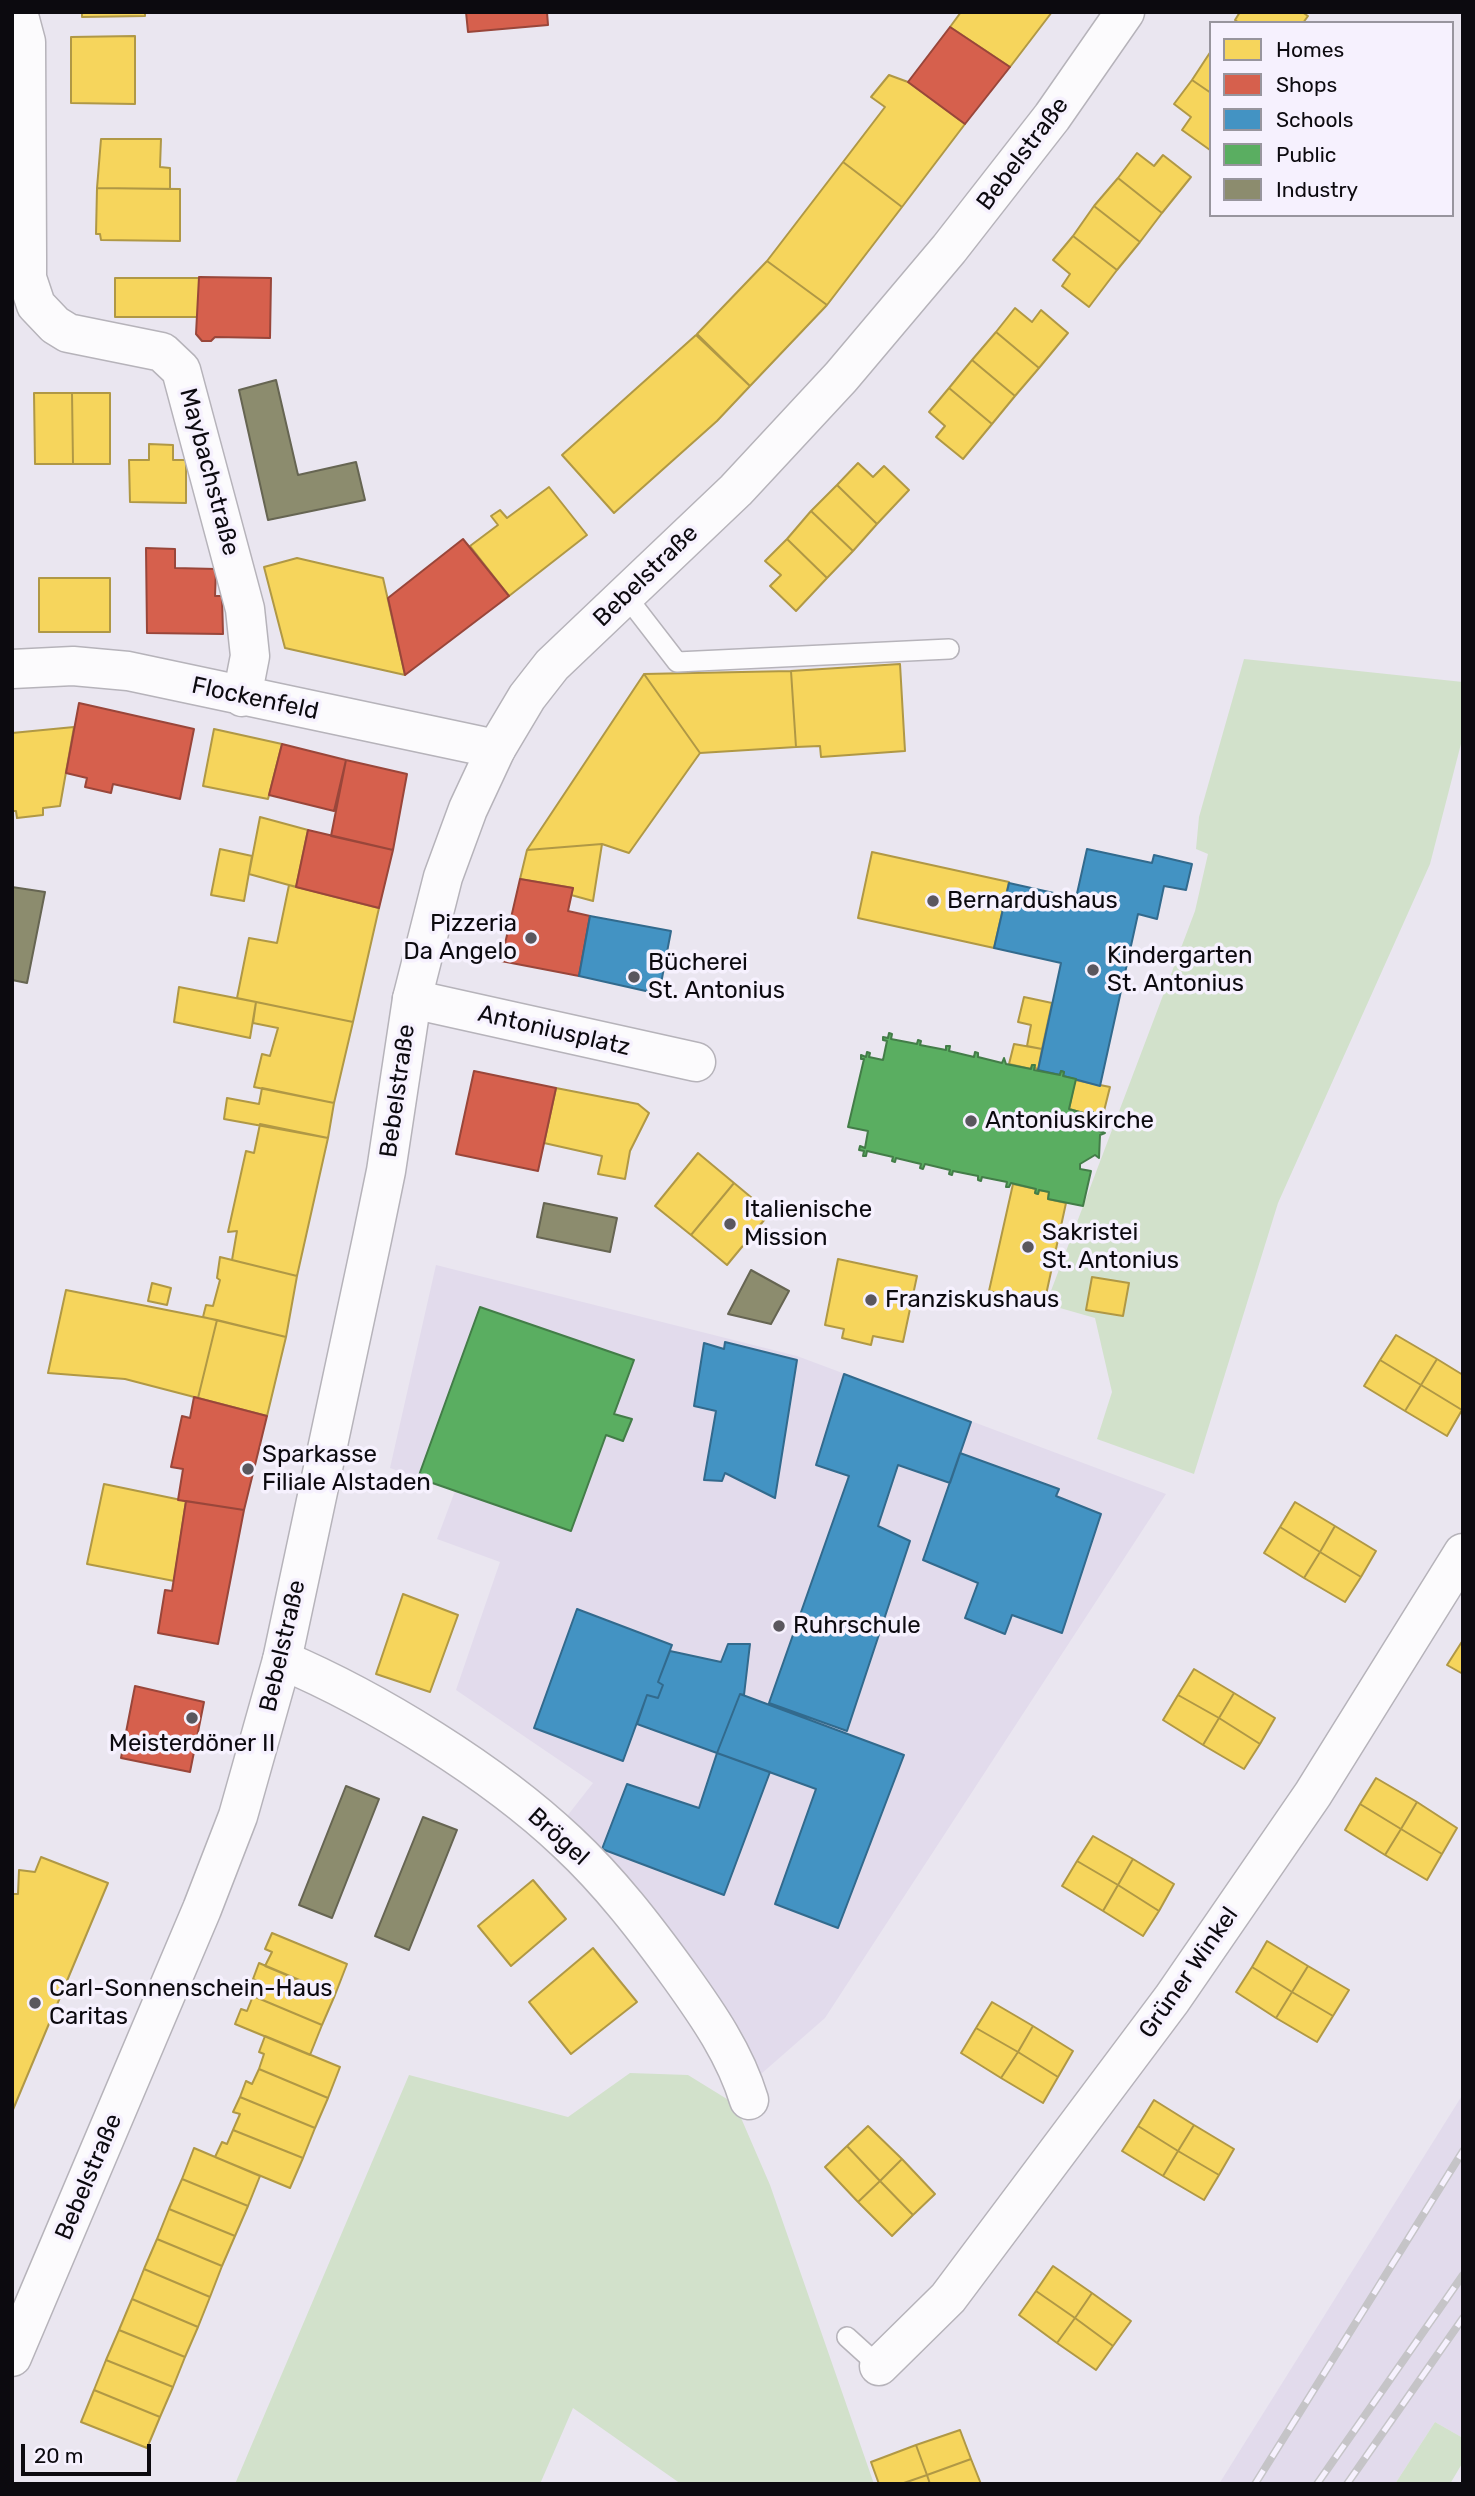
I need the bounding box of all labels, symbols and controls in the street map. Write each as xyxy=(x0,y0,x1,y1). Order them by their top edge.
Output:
legend xyxy=(1209,21,1454,217)
text: Homes xyxy=(1276,37,1344,62)
text: Shops xyxy=(1276,72,1337,97)
street label: Bebelstraße xyxy=(971,92,1075,216)
text: Schools xyxy=(1276,107,1353,132)
text: Public xyxy=(1276,142,1336,167)
text: Industry xyxy=(1276,177,1358,202)
street label: Maybachstraße xyxy=(173,385,245,559)
street label: Bebelstraße xyxy=(588,519,704,633)
street label: Flockenfeld xyxy=(189,672,321,726)
place label: Bernardushaus xyxy=(947,887,1118,915)
marker: Bernardushaus xyxy=(925,893,941,909)
place label: Pizzeria Da Angelo xyxy=(403,910,517,966)
marker: Pizzeria Da Angelo xyxy=(523,930,539,946)
place label: Kindergarten St. Antonius xyxy=(1107,942,1252,998)
place label: Bücherei St. Antonius xyxy=(648,949,785,1005)
marker: Kindergarten St. Antonius xyxy=(1085,962,1101,978)
marker: Bücherei St. Antonius xyxy=(626,969,642,985)
street label: Antoniusplatz xyxy=(475,999,633,1063)
street label: Bebelstraße xyxy=(374,1022,422,1160)
place label: Antoniuskirche xyxy=(985,1107,1154,1135)
marker: Antoniuskirche xyxy=(963,1113,979,1129)
place label: Italienische Mission xyxy=(744,1196,872,1252)
marker: Italienische Mission xyxy=(722,1216,738,1232)
place label: Sakristei St. Antonius xyxy=(1042,1219,1179,1275)
marker: Sakristei St. Antonius xyxy=(1020,1239,1036,1255)
place label: Franziskushaus xyxy=(885,1286,1059,1314)
marker: Franziskushaus xyxy=(863,1292,879,1308)
place label: Sparkasse Filiale Alstaden xyxy=(262,1441,431,1497)
marker: Sparkasse Filiale Alstaden xyxy=(240,1461,256,1477)
street label: Bebelstraße xyxy=(254,1577,312,1715)
place label: Ruhrschule xyxy=(793,1612,921,1640)
marker: Ruhrschule xyxy=(771,1618,787,1634)
marker: Meisterdöner II xyxy=(184,1710,200,1726)
place label: Meisterdöner II xyxy=(109,1730,275,1758)
street label: Brögel xyxy=(522,1802,594,1872)
street label: Grüner Winkel xyxy=(1133,1902,1245,2044)
place label: Carl-Sonnenschein-Haus Caritas xyxy=(49,1975,333,2031)
marker: Carl-Sonnenschein-Haus Caritas xyxy=(27,1995,43,2011)
street label: Bebelstraße xyxy=(49,2110,129,2244)
scale bar xyxy=(24,2430,154,2474)
text: 20 m xyxy=(34,2443,83,2468)

